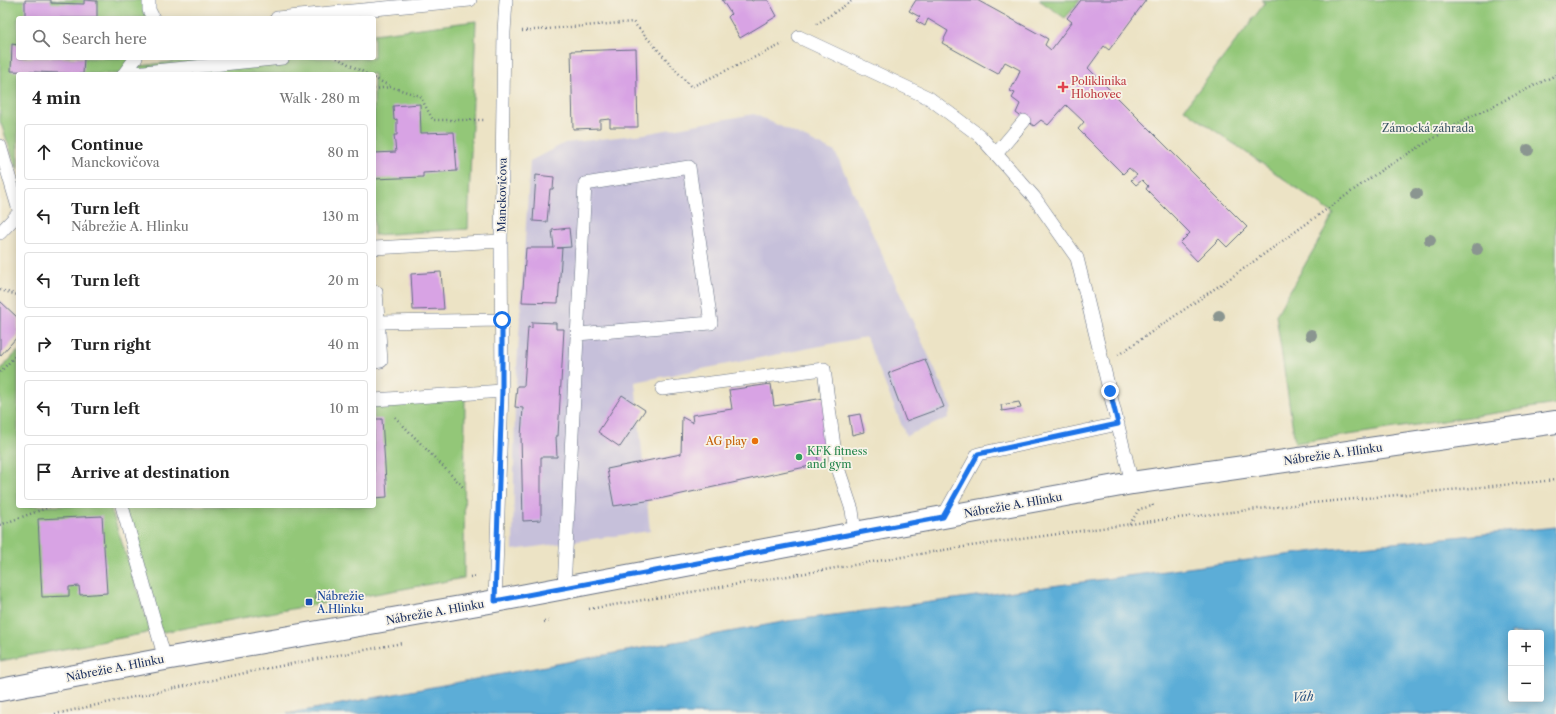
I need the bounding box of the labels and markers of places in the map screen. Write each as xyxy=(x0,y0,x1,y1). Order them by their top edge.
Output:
place label: Poliklinika Hlohovec xyxy=(1071,74,1127,101)
marker: Poliklinika Hlohovec xyxy=(1058,82,1068,92)
place label: AG play xyxy=(705,434,748,448)
marker: AG play xyxy=(750,436,760,446)
place label: KFK fitness and gym xyxy=(807,444,868,471)
marker: KFK fitness and gym xyxy=(794,452,804,462)
place label: Nábrežie A.Hlinku xyxy=(316,589,364,616)
marker: Nábrežie A.Hlinku xyxy=(304,597,314,607)

